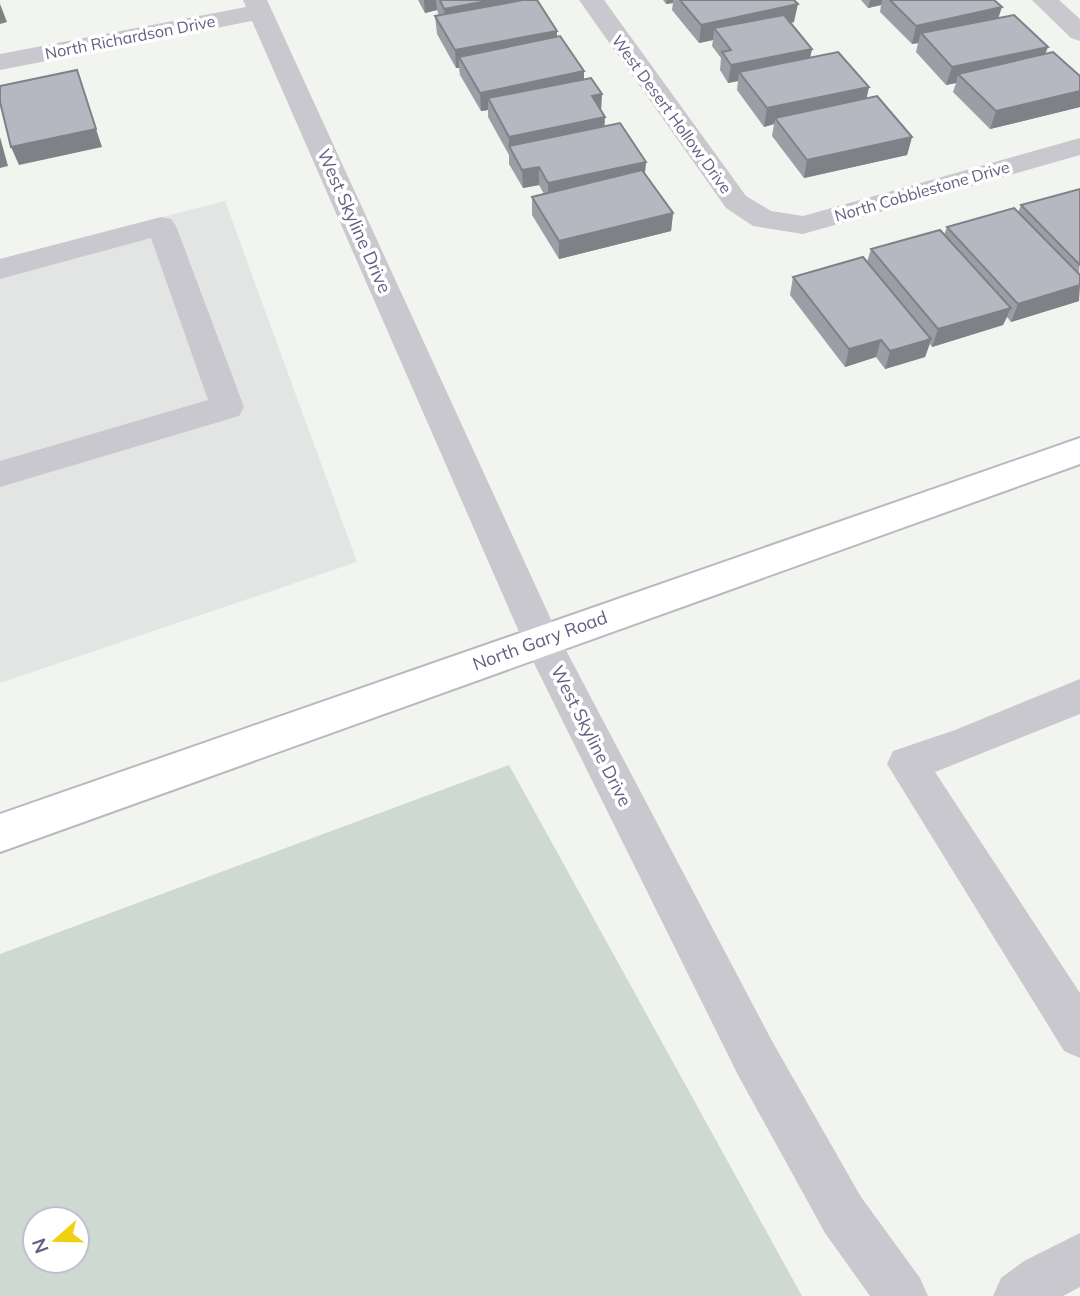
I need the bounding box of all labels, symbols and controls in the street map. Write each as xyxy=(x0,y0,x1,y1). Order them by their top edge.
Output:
street label: North Richardson Drive xyxy=(43,11,217,63)
street label: West Desert Hollow Drive xyxy=(608,31,736,197)
street label: West Skyline Drive xyxy=(312,145,397,296)
street label: North Cobblestone Drive xyxy=(832,156,1012,226)
street label: North Gary Road xyxy=(469,605,610,676)
street label: West Skyline Drive xyxy=(546,661,637,810)
north arrow xyxy=(21,1205,91,1275)
text: N xyxy=(26,1235,54,1257)

